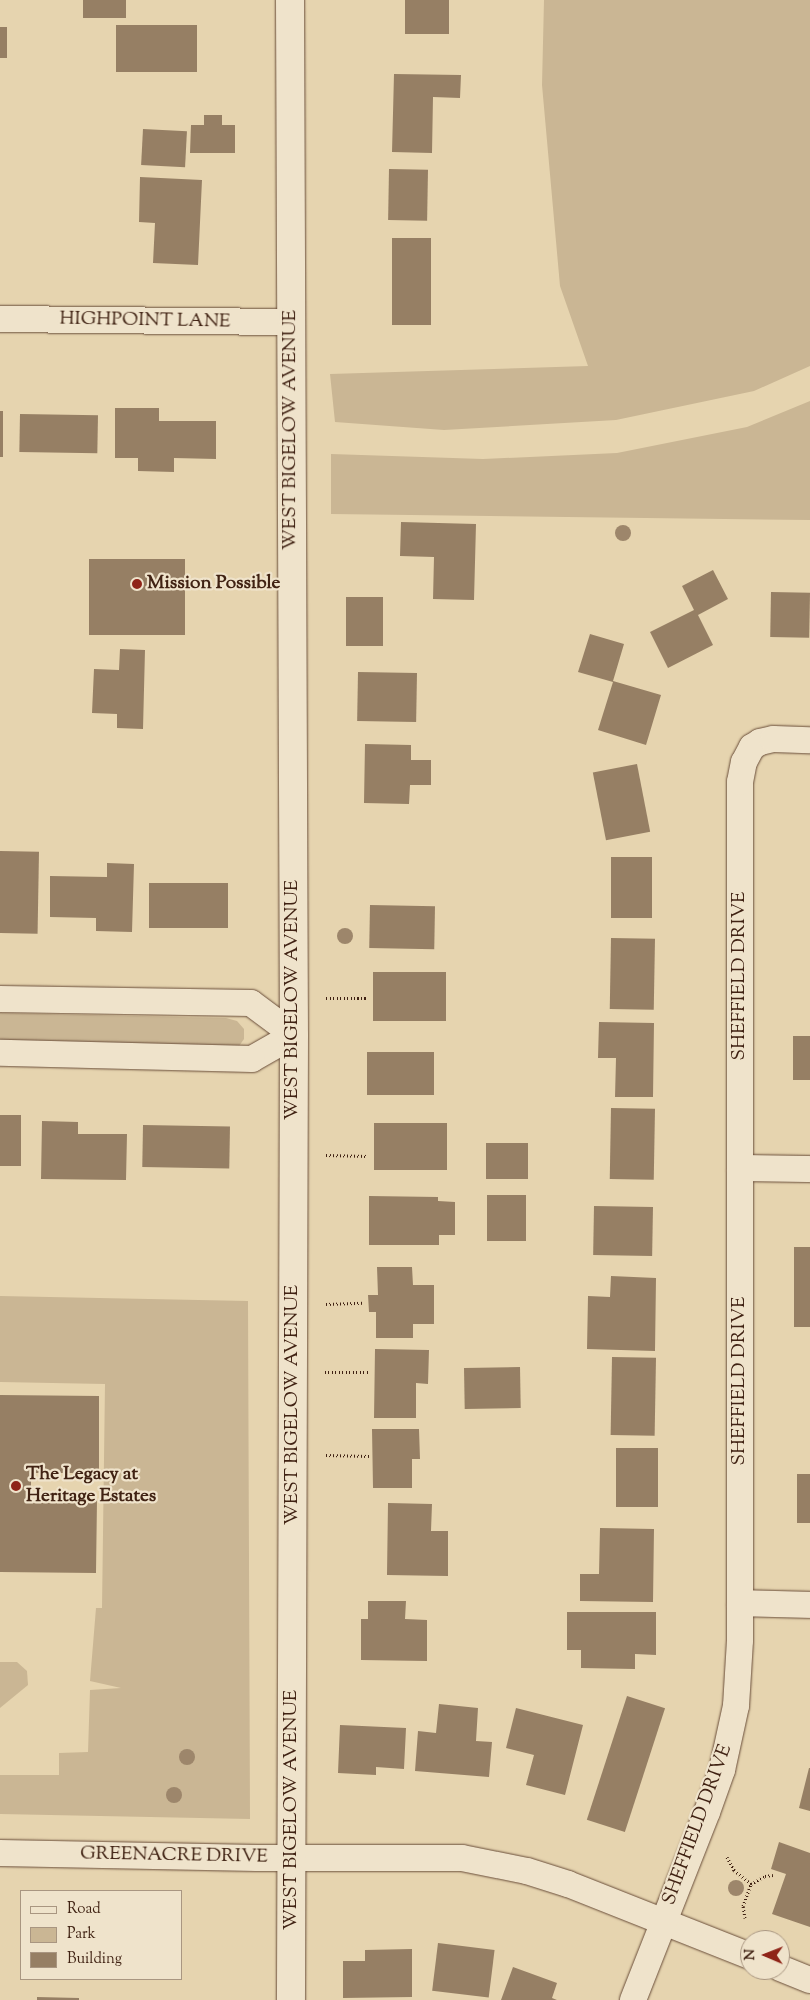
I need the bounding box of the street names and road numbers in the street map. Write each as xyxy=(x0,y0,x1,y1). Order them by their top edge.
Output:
street label: HIGHPOINT LANE xyxy=(59,308,231,334)
street label: WEST BIGELOW AVENUE xyxy=(280,310,302,550)
street label: WEST BIGELOW AVENUE xyxy=(282,880,304,1120)
street label: SHEFFIELD DRIVE xyxy=(729,892,751,1060)
street label: WEST BIGELOW AVENUE xyxy=(282,1285,304,1525)
street label: SHEFFIELD DRIVE xyxy=(729,1297,751,1465)
street label: WEST BIGELOW AVENUE xyxy=(281,1690,303,1930)
street label: SHEFFIELD DRIVE xyxy=(658,1742,738,1908)
street label: GREENACRE DRIVE xyxy=(80,1843,268,1869)

